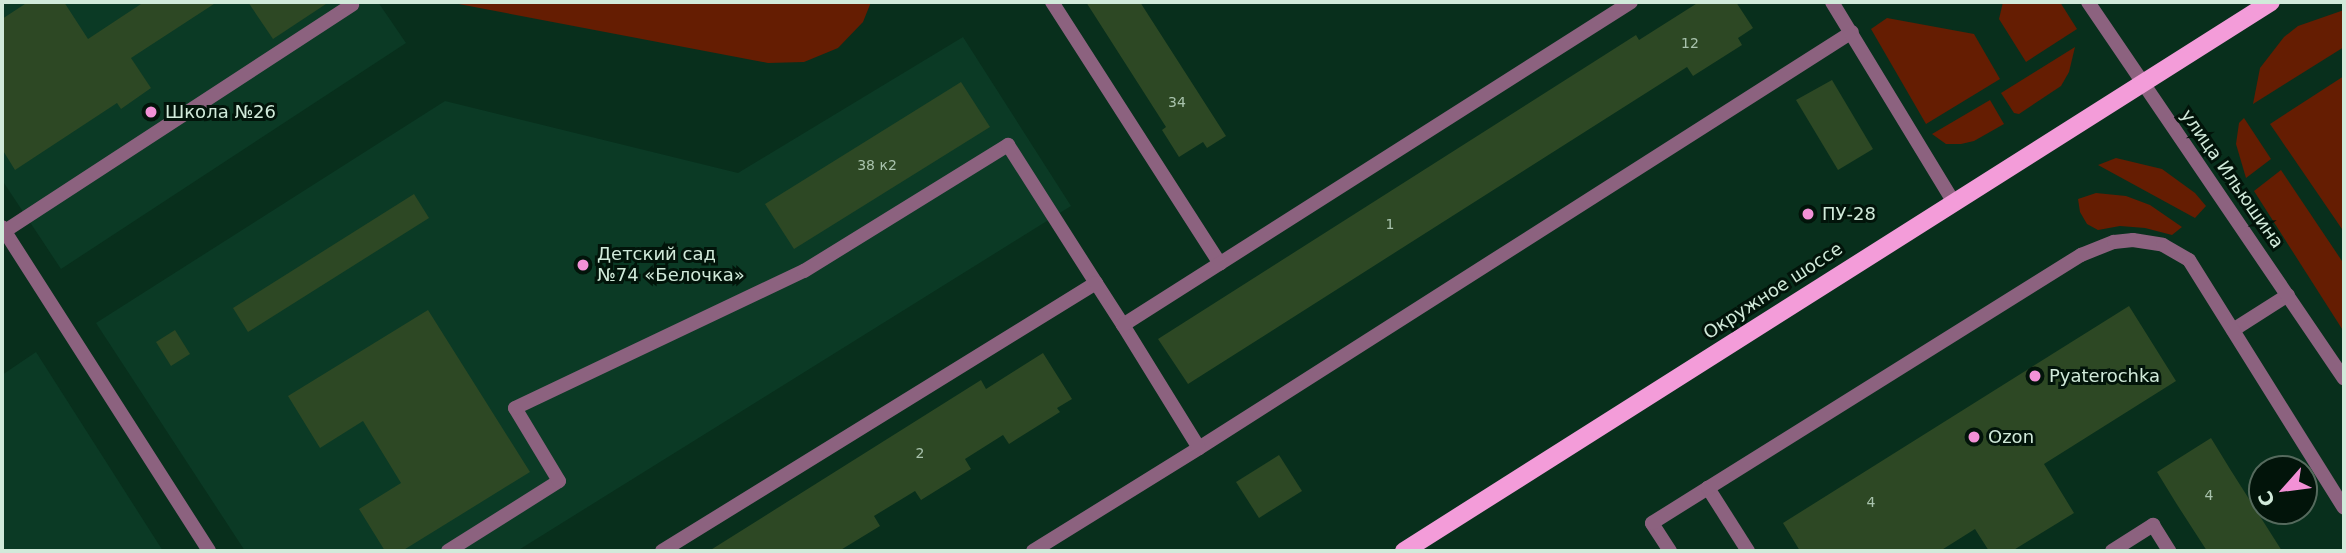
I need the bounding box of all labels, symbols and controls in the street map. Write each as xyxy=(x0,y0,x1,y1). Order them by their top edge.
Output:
house number: 12 xyxy=(1681,35,1699,51)
house number: 34 xyxy=(1168,94,1186,110)
place label: Школа №26 xyxy=(165,101,276,123)
marker: Школа №26 xyxy=(143,104,159,120)
street label: улица Ильюшина xyxy=(2176,105,2288,253)
house number: 38 к2 xyxy=(857,157,897,173)
place label: ПУ-28 xyxy=(1822,203,1876,225)
marker: ПУ-28 xyxy=(1800,206,1816,222)
house number: 1 xyxy=(1386,216,1394,232)
street label: Окружное шоссе xyxy=(1699,238,1847,344)
place label: Детский сад №74 «Белочка» xyxy=(597,244,745,286)
marker: Детский сад №74 «Белочка» xyxy=(575,257,591,273)
place label: Pyaterochka xyxy=(2049,365,2160,387)
marker: Pyaterochka xyxy=(2027,368,2043,384)
place label: Ozon xyxy=(1988,426,2034,448)
marker: Ozon xyxy=(1966,429,1982,445)
house number: 2 xyxy=(916,445,924,461)
north arrow xyxy=(2248,455,2318,525)
house number: 4 xyxy=(2205,487,2213,503)
text: С xyxy=(2253,488,2279,510)
house number: 4 xyxy=(1867,494,1875,510)

